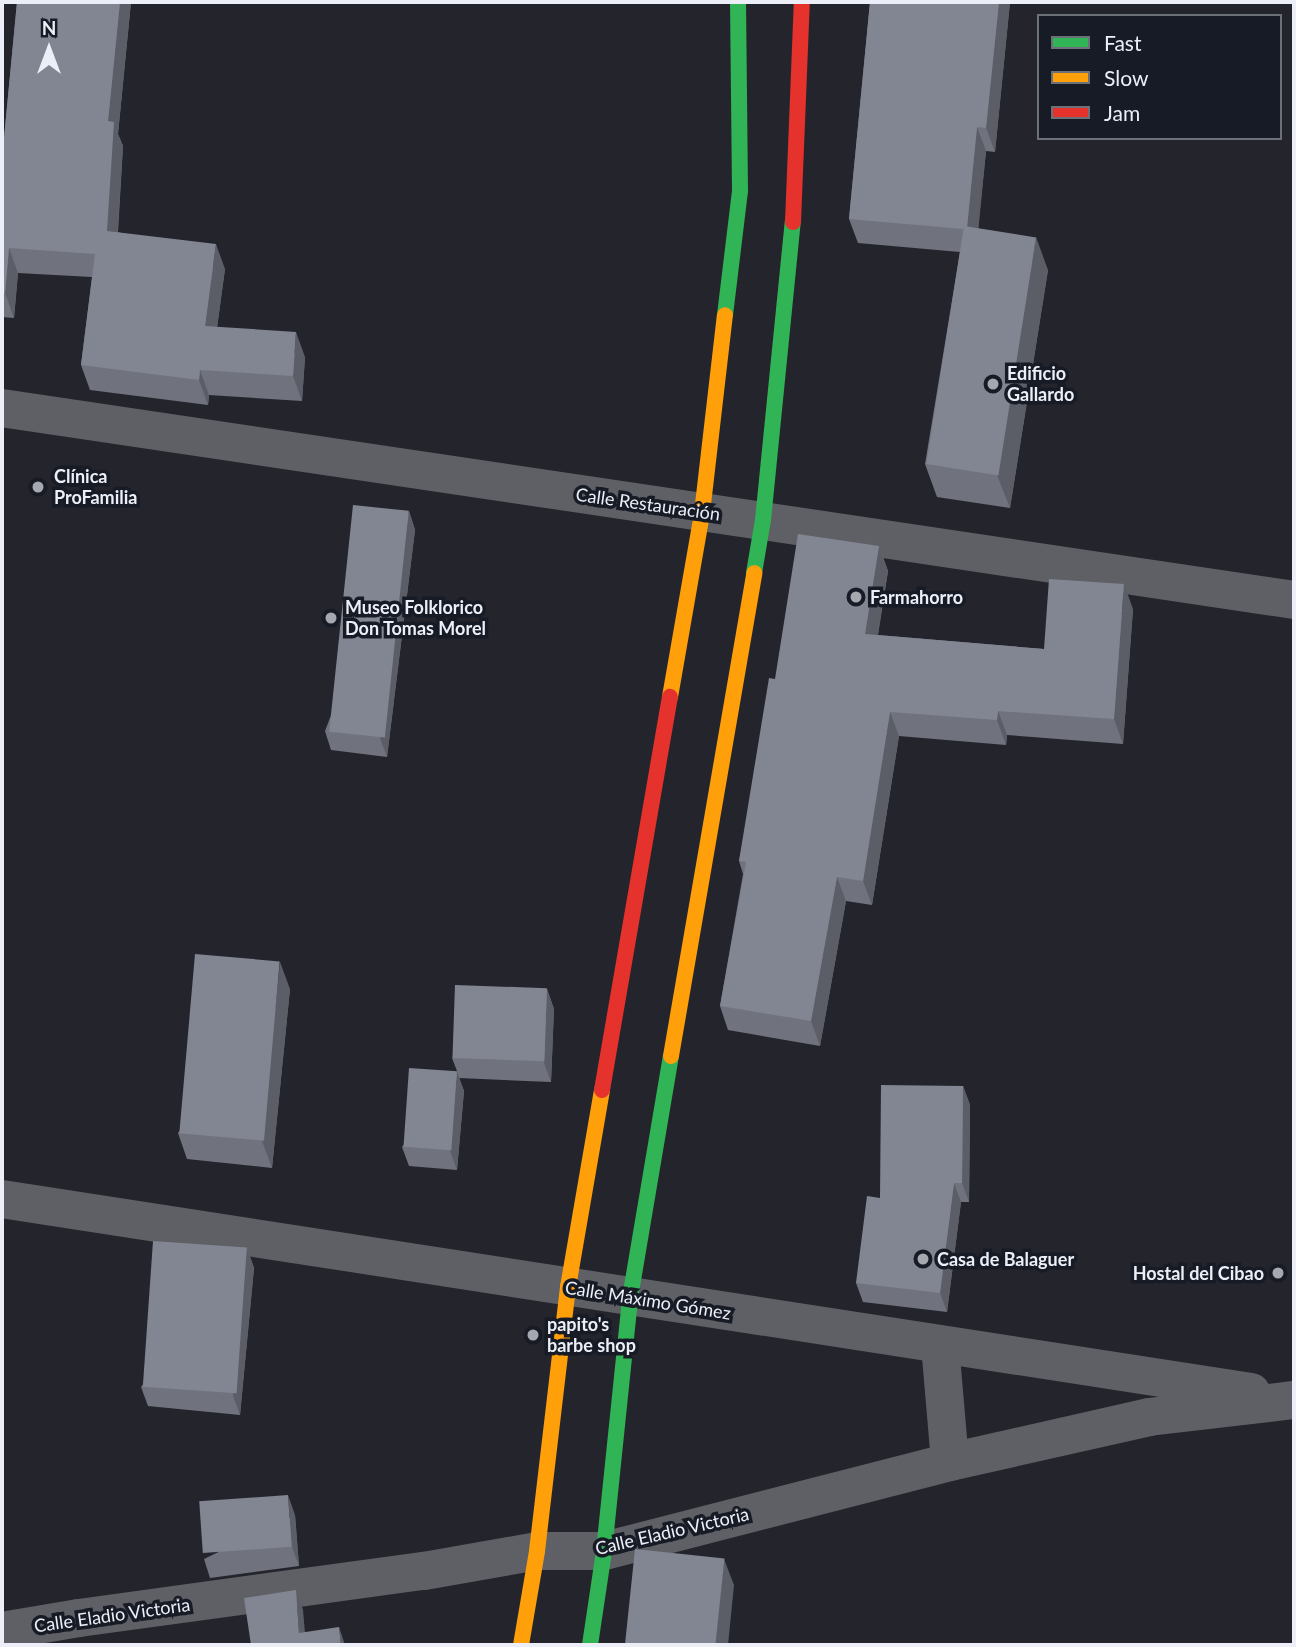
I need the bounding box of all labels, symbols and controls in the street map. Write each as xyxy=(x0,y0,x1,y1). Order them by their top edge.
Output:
north arrow xyxy=(14,14,84,84)
legend xyxy=(1037,14,1282,140)
text: N xyxy=(42,16,56,39)
text: Fast xyxy=(1104,30,1141,55)
text: Slow xyxy=(1104,65,1148,90)
text: Jam xyxy=(1104,100,1140,125)
place label: Edificio Gallardo xyxy=(1007,363,1074,406)
marker: Edificio Gallardo xyxy=(985,376,1001,392)
place label: Clínica ProFamilia xyxy=(54,466,137,508)
marker: Clínica ProFamilia xyxy=(28,477,48,497)
street label: Calle Restauración xyxy=(574,483,722,525)
place label: Farmahorro xyxy=(870,586,963,608)
marker: Farmahorro xyxy=(848,589,864,605)
place label: Museo Folklorico Don Tomas Morel xyxy=(345,597,487,640)
marker: Museo Folklorico Don Tomas Morel xyxy=(323,610,339,626)
place label: Casa de Balaguer xyxy=(937,1248,1074,1270)
marker: Casa de Balaguer xyxy=(915,1251,931,1267)
place label: Hostal del Cibao xyxy=(1133,1262,1264,1284)
marker: Hostal del Cibao xyxy=(1270,1265,1286,1281)
street label: Calle Máximo Gómez xyxy=(564,1276,732,1324)
place label: papito's barbe shop xyxy=(547,1314,636,1356)
marker: papito's barbe shop xyxy=(525,1327,541,1343)
street label: Calle Eladio Victoria xyxy=(593,1503,751,1559)
street label: Calle Eladio Victoria xyxy=(32,1593,192,1637)

